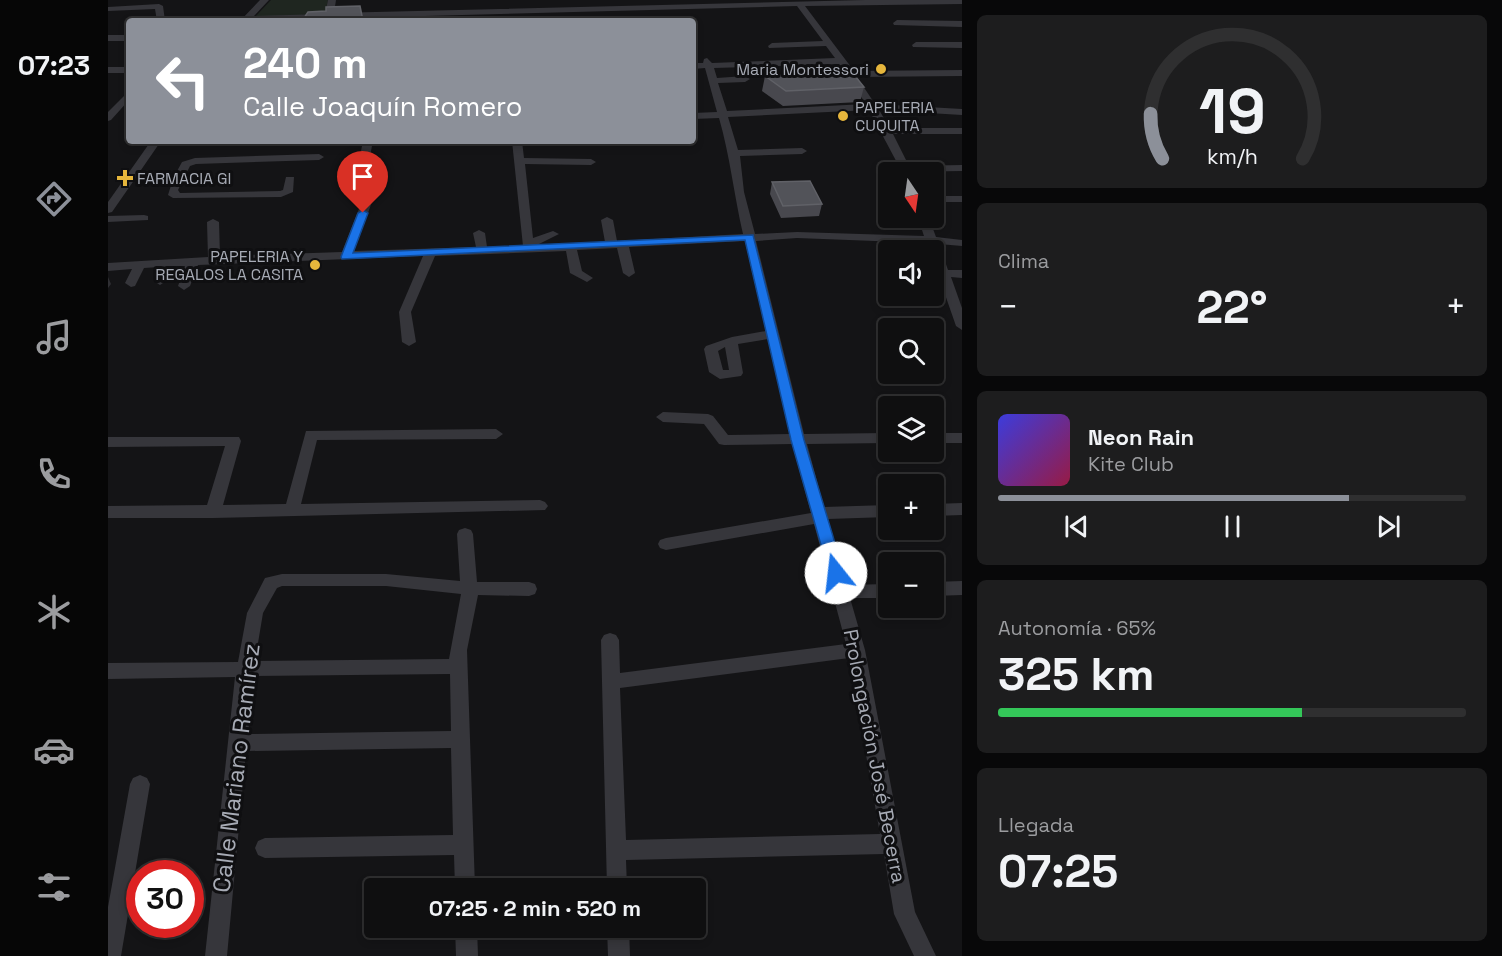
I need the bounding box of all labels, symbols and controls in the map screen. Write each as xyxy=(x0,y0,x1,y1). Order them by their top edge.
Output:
text: 240 m xyxy=(243,37,368,90)
icon: left xyxy=(144,42,222,120)
text: 07:23 xyxy=(18,48,90,83)
place label: Maria Montessori xyxy=(736,59,869,80)
marker: Maria Montessori xyxy=(874,62,888,76)
text: 19 xyxy=(1199,72,1265,151)
text: Calle Joaquín Romero xyxy=(243,89,523,124)
place label: PAPELERIA CUQUITA xyxy=(855,97,934,136)
marker: PAPELERIA CUQUITA xyxy=(836,109,850,123)
text: km/h xyxy=(1206,143,1258,170)
pin xyxy=(337,151,388,213)
icon: arrive xyxy=(346,160,379,193)
north arrow xyxy=(878,162,944,228)
map controls xyxy=(878,162,944,618)
place label: FARMACIA GI xyxy=(137,168,232,189)
marker: FARMACIA GI xyxy=(118,171,132,185)
icon: directions xyxy=(33,178,75,220)
button: sound xyxy=(878,240,944,306)
place label: PAPELERIA Y REGALOS LA CASITA xyxy=(155,246,303,285)
text: Clima xyxy=(998,248,1049,274)
marker: PAPELERIA Y REGALOS LA CASITA xyxy=(308,258,322,272)
text: 22° xyxy=(1196,279,1268,336)
text: − xyxy=(998,286,1018,328)
text: + xyxy=(1446,286,1466,328)
icon: music xyxy=(33,316,75,358)
button: search xyxy=(878,318,944,384)
button: layers xyxy=(878,396,944,462)
text: Neon Rain xyxy=(1088,423,1194,451)
text: Kite Club xyxy=(1088,451,1174,477)
icon: phone xyxy=(33,453,75,495)
button: + xyxy=(878,474,944,540)
icon: previous xyxy=(1060,510,1093,543)
icon: pause xyxy=(1216,510,1249,543)
icon: next xyxy=(1372,510,1405,543)
position arrow xyxy=(804,541,868,605)
button: − xyxy=(878,552,944,618)
icon: climate xyxy=(33,591,75,633)
text: Autonomía · 65% xyxy=(998,615,1156,641)
street label: Prolongación José Becerra xyxy=(838,627,912,885)
street label: Calle Mariano Ramírez xyxy=(205,642,267,894)
text: 325 km xyxy=(998,646,1154,703)
icon: car xyxy=(33,729,75,771)
text: Llegada xyxy=(998,812,1074,838)
text: 07:25 xyxy=(998,843,1118,900)
speed limit sign: 30 xyxy=(126,860,204,938)
icon: filters xyxy=(33,866,75,908)
text: 07:25 · 2 min · 520 m xyxy=(429,894,641,922)

